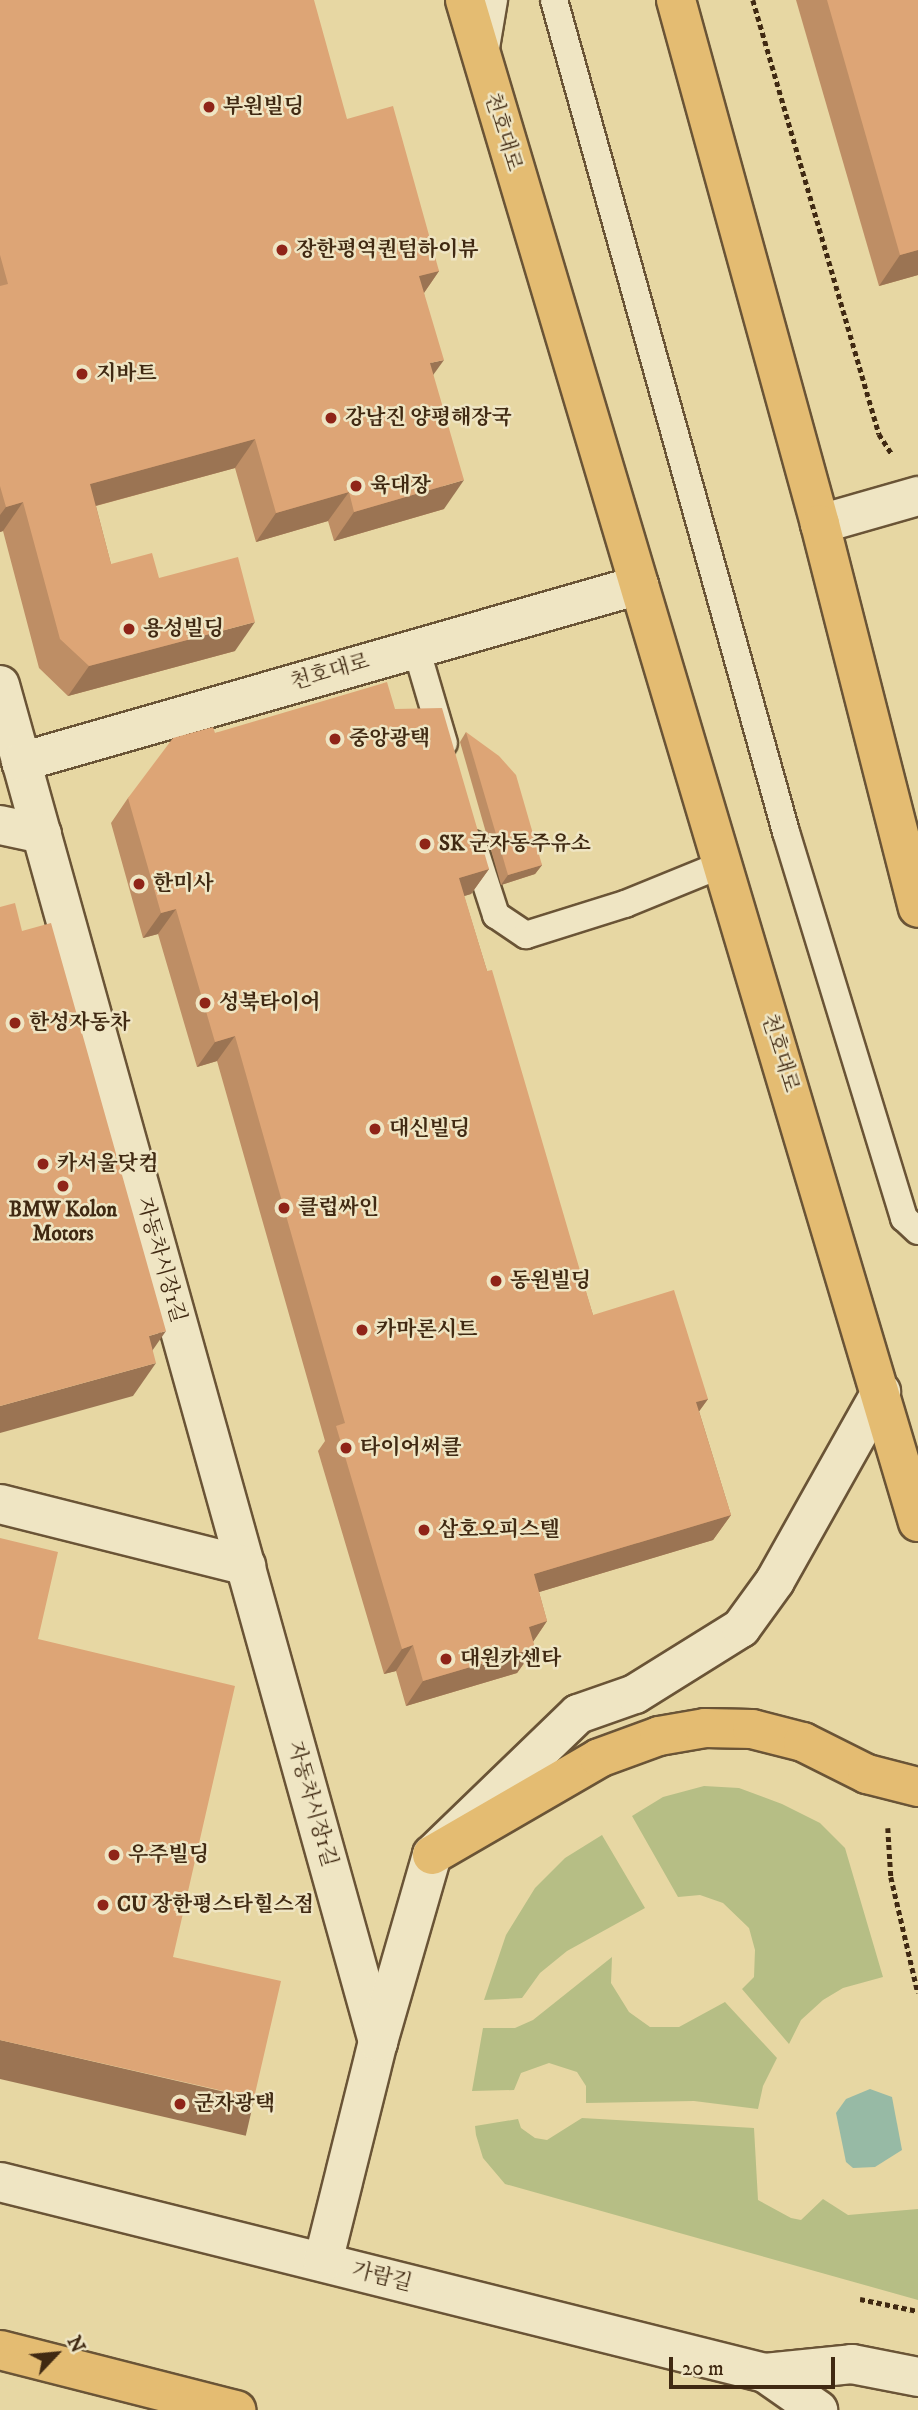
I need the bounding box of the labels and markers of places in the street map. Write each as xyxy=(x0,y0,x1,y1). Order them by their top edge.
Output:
place label: 부원빌딩 xyxy=(223,94,304,120)
marker: 부원빌딩 xyxy=(201,99,217,115)
place label: 장한평역퀀텀하이뷰 xyxy=(296,237,479,263)
marker: 장한평역퀀텀하이뷰 xyxy=(274,242,290,258)
place label: 지바트 xyxy=(96,361,157,387)
marker: 지바트 xyxy=(74,366,90,382)
place label: 강남진 양평해장국 xyxy=(345,405,512,431)
marker: 강남진 양평해장국 xyxy=(323,410,339,426)
place label: 육대장 xyxy=(370,473,431,499)
marker: 육대장 xyxy=(348,478,364,494)
place label: 용성빌딩 xyxy=(143,616,224,642)
marker: 용성빌딩 xyxy=(121,621,137,637)
place label: 중앙광택 xyxy=(349,726,430,752)
marker: 중앙광택 xyxy=(327,731,343,747)
place label: SK 군자동주유소 xyxy=(439,831,591,857)
marker: SK 군자동주유소 xyxy=(417,836,433,852)
place label: 한미사 xyxy=(153,871,214,897)
marker: 한미사 xyxy=(131,876,147,892)
place label: 성북타이어 xyxy=(219,990,320,1016)
marker: 성북타이어 xyxy=(197,995,213,1011)
place label: 한성자동차 xyxy=(29,1010,130,1036)
marker: 한성자동차 xyxy=(7,1015,23,1031)
place label: 대신빌딩 xyxy=(389,1116,470,1142)
marker: 대신빌딩 xyxy=(367,1121,383,1137)
place label: 카서울닷컴 xyxy=(57,1151,158,1177)
marker: 카서울닷컴 xyxy=(35,1156,51,1172)
marker: BMW Kolon Motors xyxy=(55,1178,71,1194)
place label: 클럽싸인 xyxy=(298,1195,379,1221)
place label: BMW Kolon Motors xyxy=(9,1197,117,1247)
marker: 클럽싸인 xyxy=(276,1200,292,1216)
place label: 동원빌딩 xyxy=(510,1268,591,1294)
marker: 동원빌딩 xyxy=(488,1273,504,1289)
place label: 카마론시트 xyxy=(376,1317,477,1343)
marker: 카마론시트 xyxy=(354,1322,370,1338)
place label: 타이어써클 xyxy=(360,1435,461,1461)
marker: 타이어써클 xyxy=(338,1440,354,1456)
place label: 삼호오피스텔 xyxy=(438,1517,560,1543)
marker: 삼호오피스텔 xyxy=(416,1522,432,1538)
place label: 대원카센타 xyxy=(460,1646,561,1672)
marker: 대원카센타 xyxy=(438,1651,454,1667)
place label: 우주빌딩 xyxy=(128,1842,209,1868)
marker: 우주빌딩 xyxy=(106,1847,122,1863)
place label: CU 장한평스타힐스점 xyxy=(117,1892,314,1918)
marker: CU 장한평스타힐스점 xyxy=(95,1897,111,1913)
place label: 군자광택 xyxy=(194,2091,275,2117)
marker: 군자광택 xyxy=(172,2096,188,2112)

